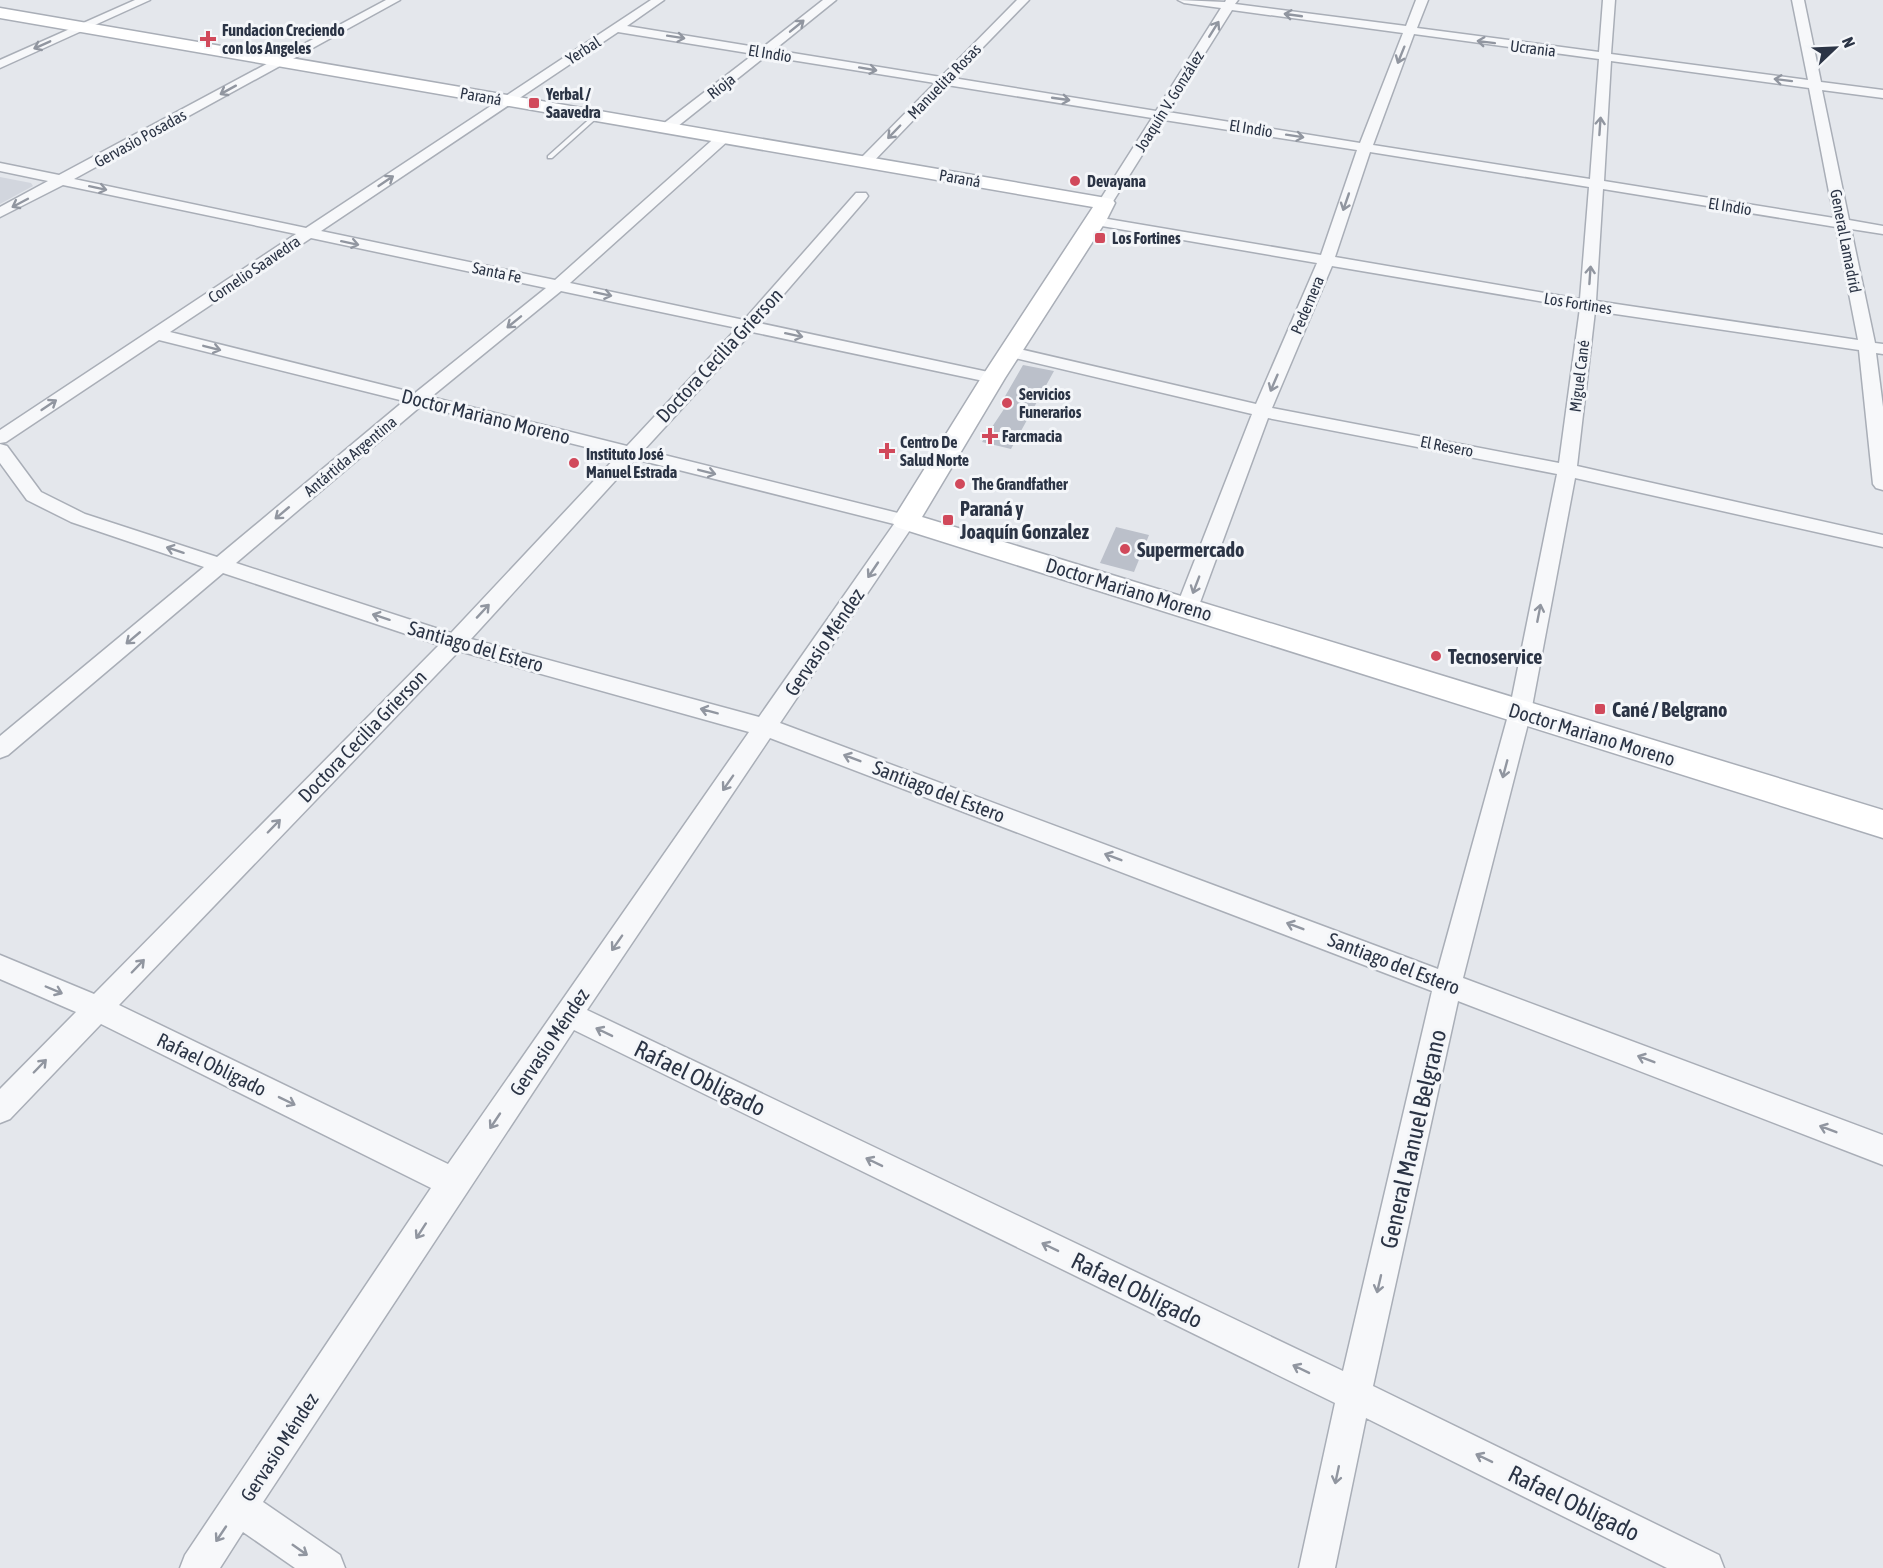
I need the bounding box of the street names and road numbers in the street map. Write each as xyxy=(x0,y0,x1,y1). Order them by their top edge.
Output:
street label: Yerbal xyxy=(562,32,604,68)
street label: Ucrania xyxy=(1509,36,1557,60)
street label: Manuelita Rosas xyxy=(904,39,985,122)
street label: El Indio xyxy=(747,41,793,65)
street label: Joaquín V. González xyxy=(1131,47,1208,155)
street label: Rioja xyxy=(704,70,739,103)
street label: Paraná xyxy=(459,83,503,109)
street label: Gervasio Posadas xyxy=(91,105,189,171)
street label: El Indio xyxy=(1228,116,1274,140)
street label: Paraná xyxy=(938,165,982,191)
street label: General Lamadrid xyxy=(1827,188,1865,294)
street label: El Indio xyxy=(1707,194,1753,218)
street label: Cornelio Saavedra xyxy=(205,232,303,306)
street label: Santa Fe xyxy=(471,258,523,286)
street label: Pedernera xyxy=(1287,273,1327,337)
street label: Doctora Cecilia Grierson xyxy=(651,283,787,427)
street label: Los Fortines xyxy=(1543,289,1614,317)
street label: Miguel Cané xyxy=(1566,339,1593,413)
street label: Doctor Mariano Moreno xyxy=(399,384,573,448)
street label: Antártida Argentina xyxy=(300,412,400,501)
street label: El Resero xyxy=(1419,432,1475,460)
street label: Doctor Mariano Moreno xyxy=(1043,553,1215,625)
street label: Gervasio Méndez xyxy=(780,584,868,700)
street label: Santiago del Estero xyxy=(406,616,546,676)
street label: Doctora Cecilia Grierson xyxy=(293,665,431,807)
street label: Doctor Mariano Moreno xyxy=(1506,698,1678,770)
street label: Santiago del Estero xyxy=(870,755,1008,827)
street label: Santiago del Estero xyxy=(1325,927,1463,999)
street label: Gervasio Méndez xyxy=(505,984,593,1100)
street label: General Manuel Belgrano xyxy=(1375,1027,1451,1251)
street label: Rafael Obligado xyxy=(154,1028,270,1100)
street label: Rafael Obligado xyxy=(630,1035,770,1121)
street label: Rafael Obligado xyxy=(1067,1247,1207,1333)
street label: Gervasio Méndez xyxy=(235,1388,323,1506)
street label: Rafael Obligado xyxy=(1504,1460,1644,1546)

